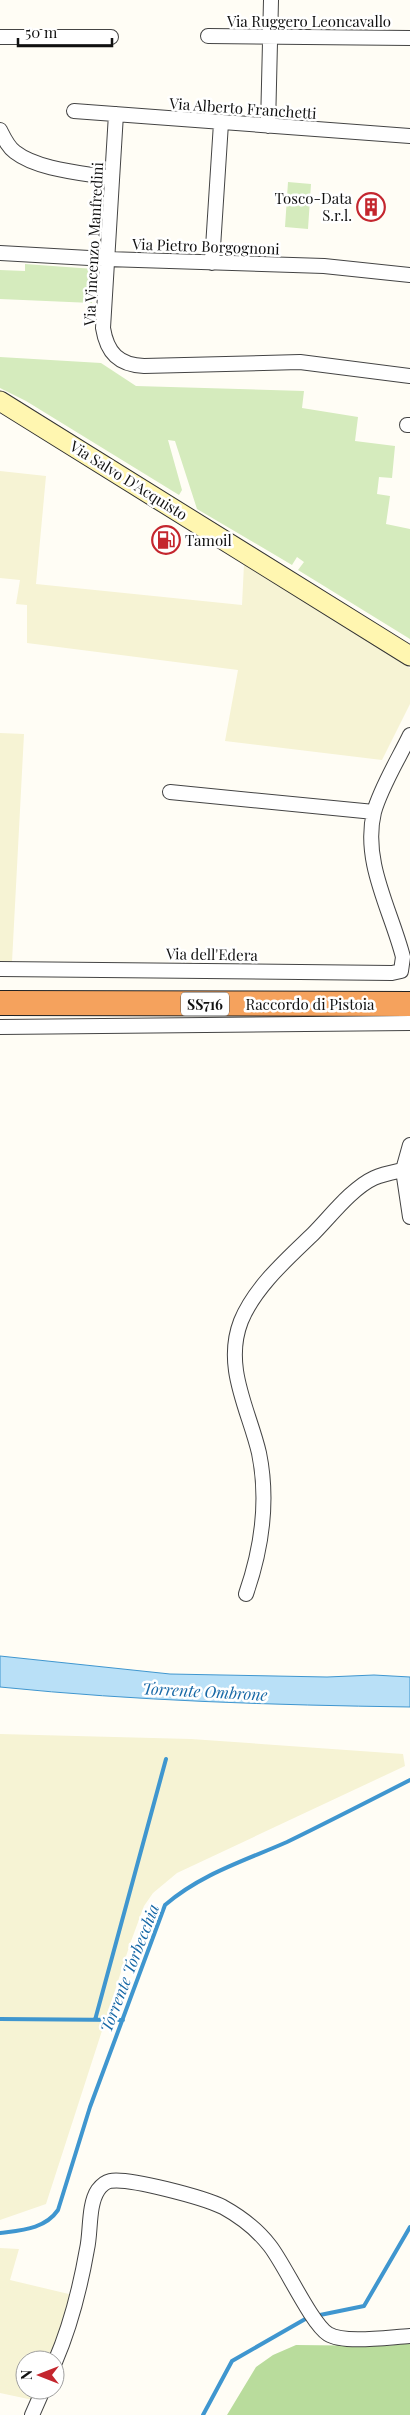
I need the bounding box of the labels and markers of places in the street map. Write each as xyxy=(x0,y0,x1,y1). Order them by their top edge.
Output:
place label: Tosco-Data S.r.l. xyxy=(274,188,353,225)
building icon: Tosco-Data S.r.l. xyxy=(356,192,386,222)
fuel station icon: Tamoil xyxy=(151,525,181,555)
place label: Tamoil xyxy=(185,530,232,550)

